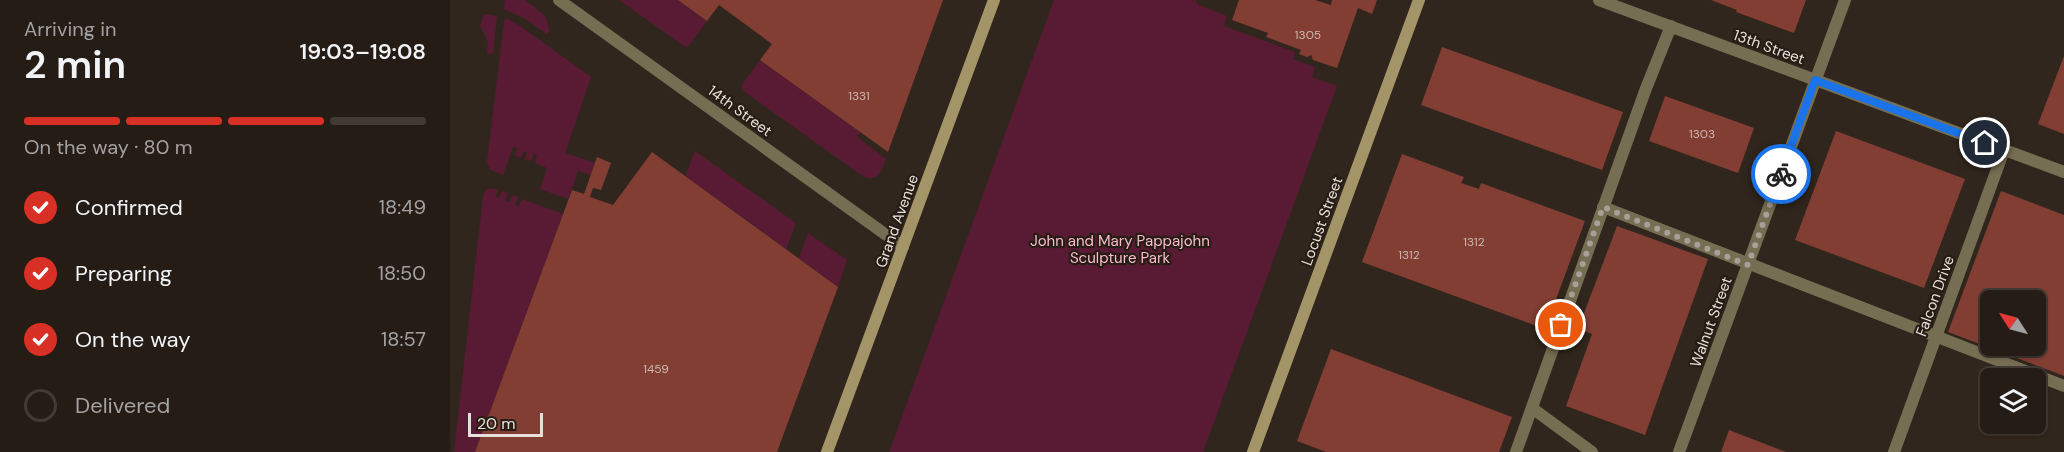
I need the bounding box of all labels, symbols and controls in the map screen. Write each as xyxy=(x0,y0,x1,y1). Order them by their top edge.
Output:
text: Arriving in xyxy=(24,16,116,42)
street label: 13th Street xyxy=(1731,25,1808,69)
house number: 1305 xyxy=(1295,27,1321,43)
text: 19:03–19:08 xyxy=(300,37,426,66)
text: 2 min xyxy=(24,39,126,90)
street label: 14th Street xyxy=(704,81,776,141)
house number: 1331 xyxy=(848,88,870,104)
pin xyxy=(1959,117,2010,168)
house number: 1303 xyxy=(1689,126,1715,142)
icon: home xyxy=(1968,126,2001,159)
text: On the way · 80 m xyxy=(24,134,192,160)
courier xyxy=(1751,144,1811,204)
icon: bike xyxy=(1765,158,1798,191)
street label: Grand Avenue xyxy=(871,172,923,270)
street label: Locust Street xyxy=(1297,174,1347,268)
icon: check xyxy=(24,191,57,224)
text: Confirmed xyxy=(75,193,183,222)
text: 18:49 xyxy=(379,194,426,220)
park label: John and Mary Pappajohn Sculpture Park xyxy=(1030,231,1210,268)
house number: 1312 xyxy=(1463,234,1485,250)
house number: 1312 xyxy=(1398,247,1420,263)
street label: Falcon Drive xyxy=(1911,253,1959,339)
icon: check xyxy=(24,257,57,290)
text: Preparing xyxy=(75,259,172,288)
text: 18:50 xyxy=(378,260,426,286)
street label: Walnut Street xyxy=(1685,274,1737,370)
north arrow xyxy=(1980,290,2046,356)
map controls xyxy=(1980,290,2046,434)
pin xyxy=(1535,299,1586,350)
icon: bag xyxy=(1544,308,1577,341)
icon: check xyxy=(24,323,57,356)
text: On the way xyxy=(75,325,190,354)
text: 18:57 xyxy=(381,326,426,352)
house number: 1459 xyxy=(643,361,669,377)
button: layers xyxy=(1980,368,2046,434)
text: Delivered xyxy=(75,391,170,420)
scale bar xyxy=(468,410,543,438)
text: 20 m xyxy=(477,413,516,434)

